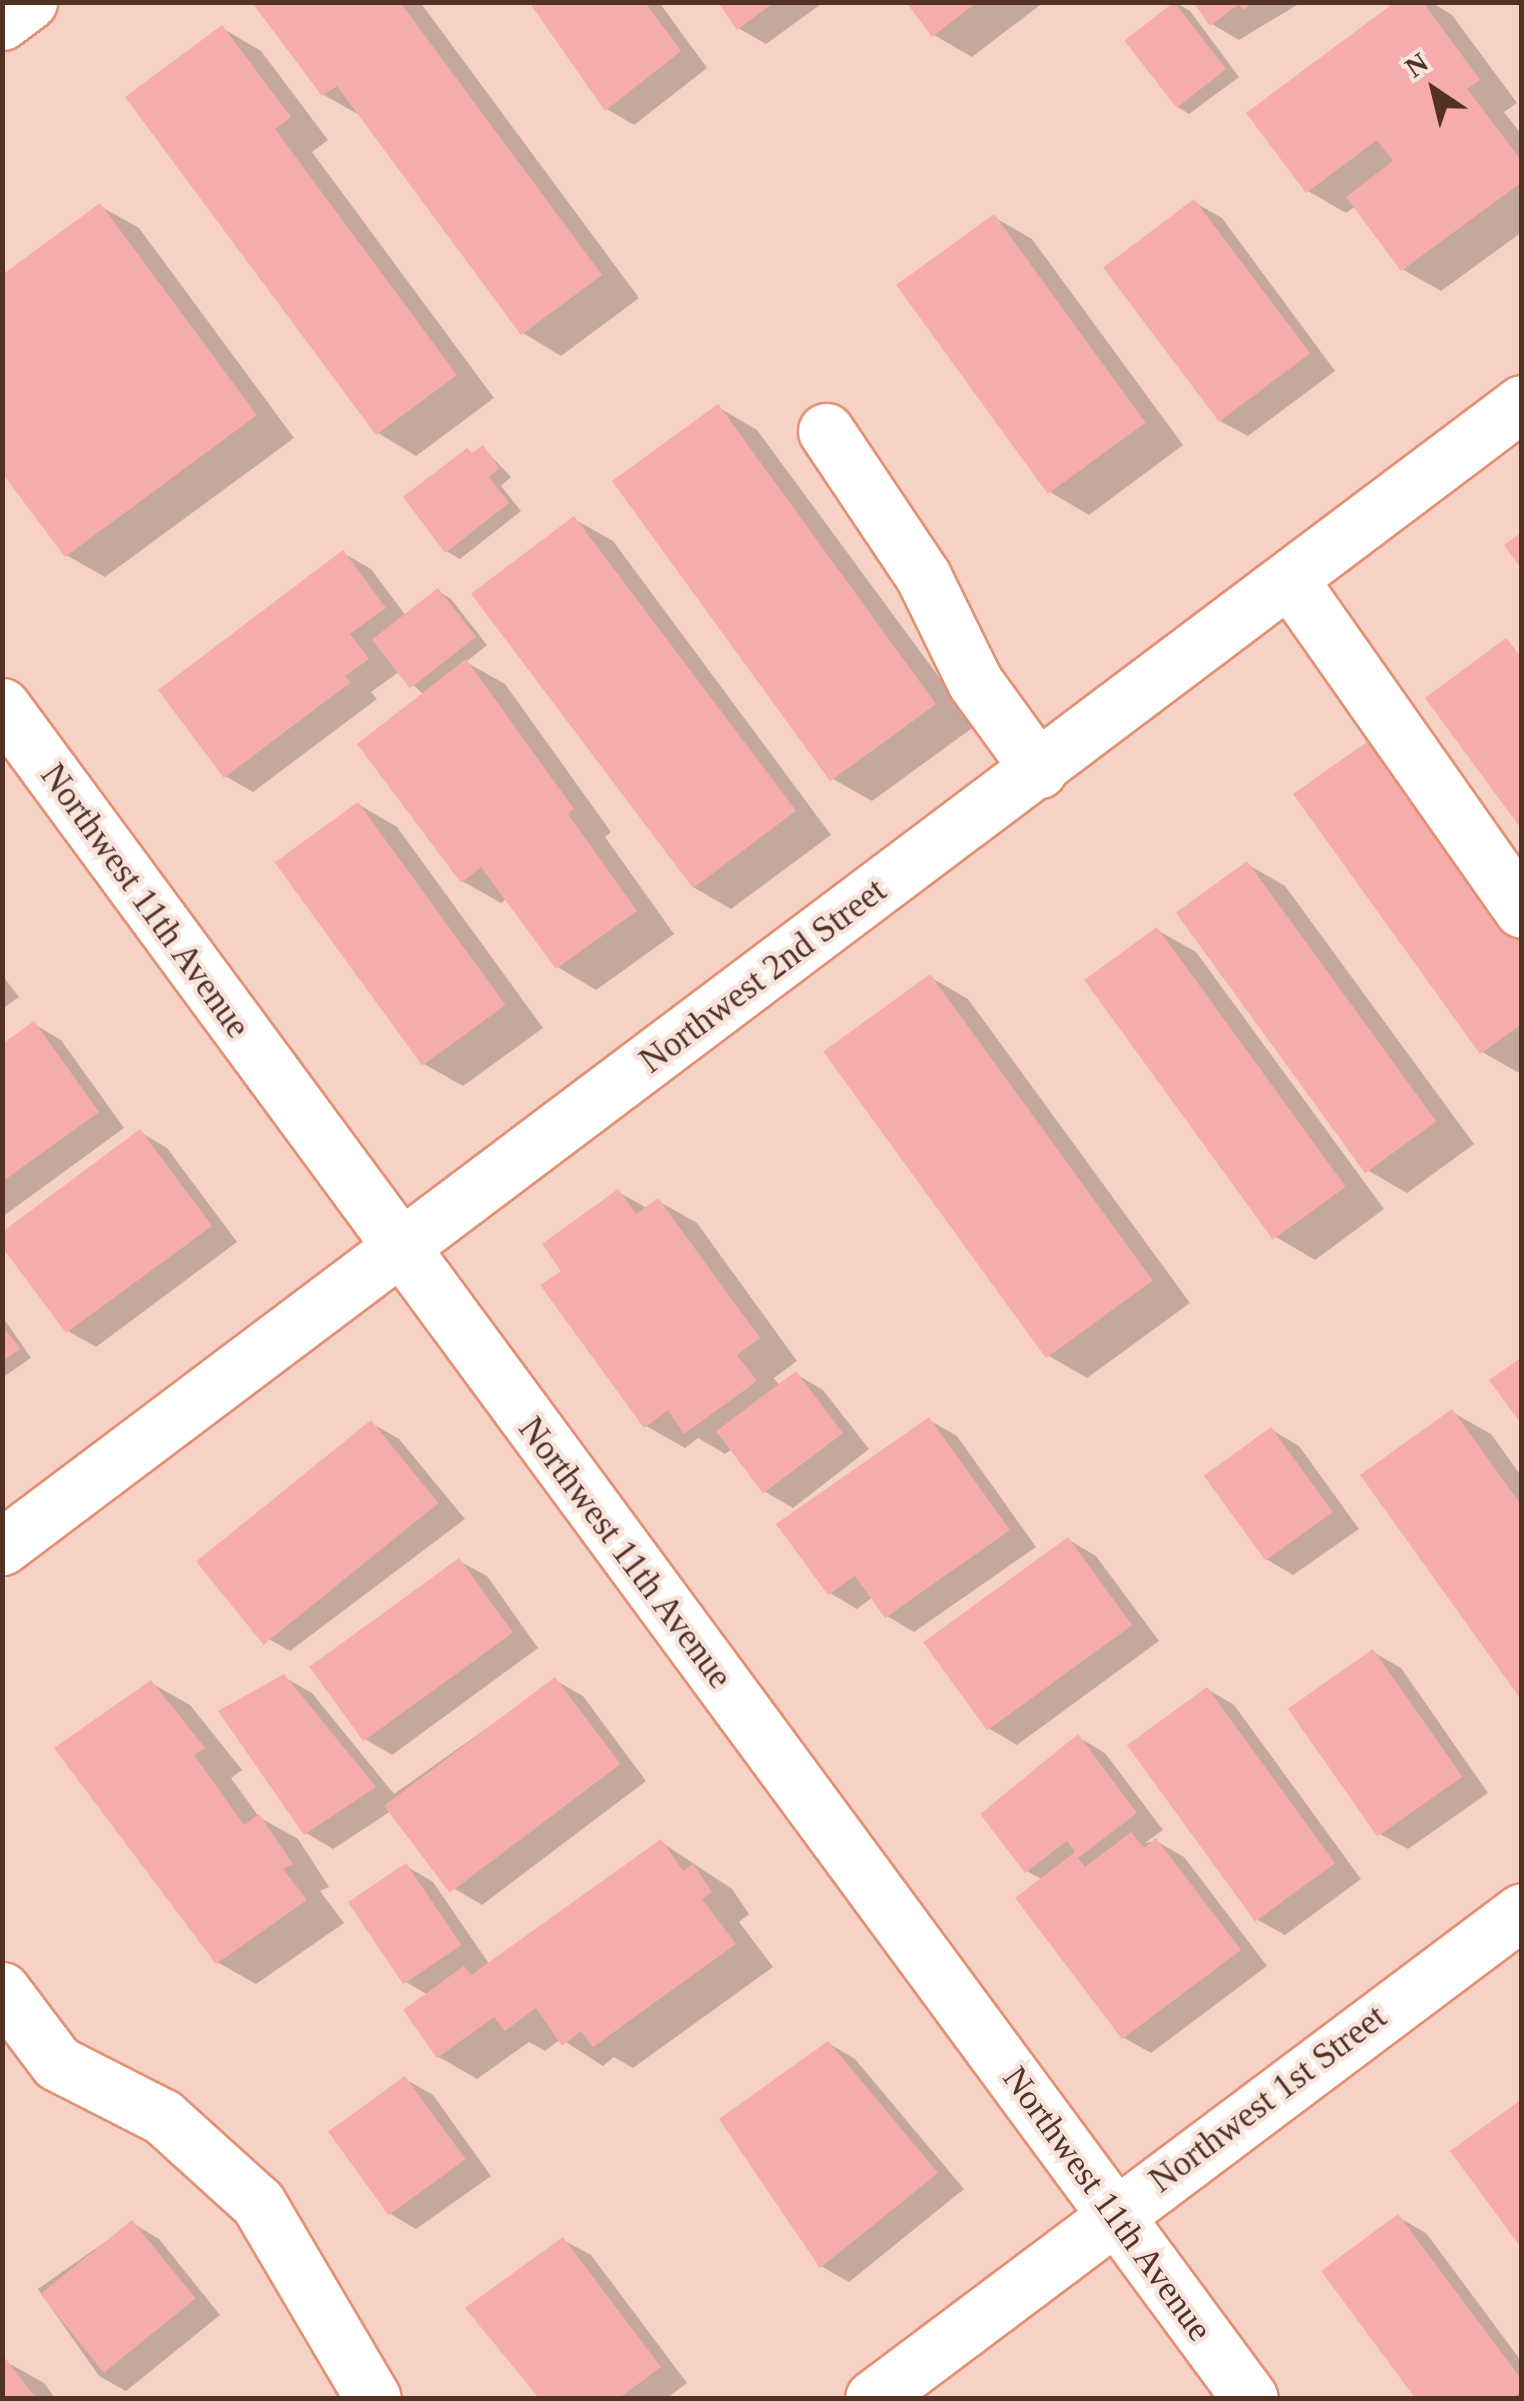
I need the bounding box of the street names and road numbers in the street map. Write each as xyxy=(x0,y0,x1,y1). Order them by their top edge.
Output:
street label: Northwest 11th Avenue xyxy=(31,755,259,1047)
street label: Northwest 2nd Street xyxy=(632,870,894,1082)
street label: Northwest 11th Avenue xyxy=(509,1408,741,1698)
street label: Northwest 1st Street xyxy=(1141,1996,1395,2202)
street label: Northwest 11th Avenue xyxy=(993,2058,1221,2350)

